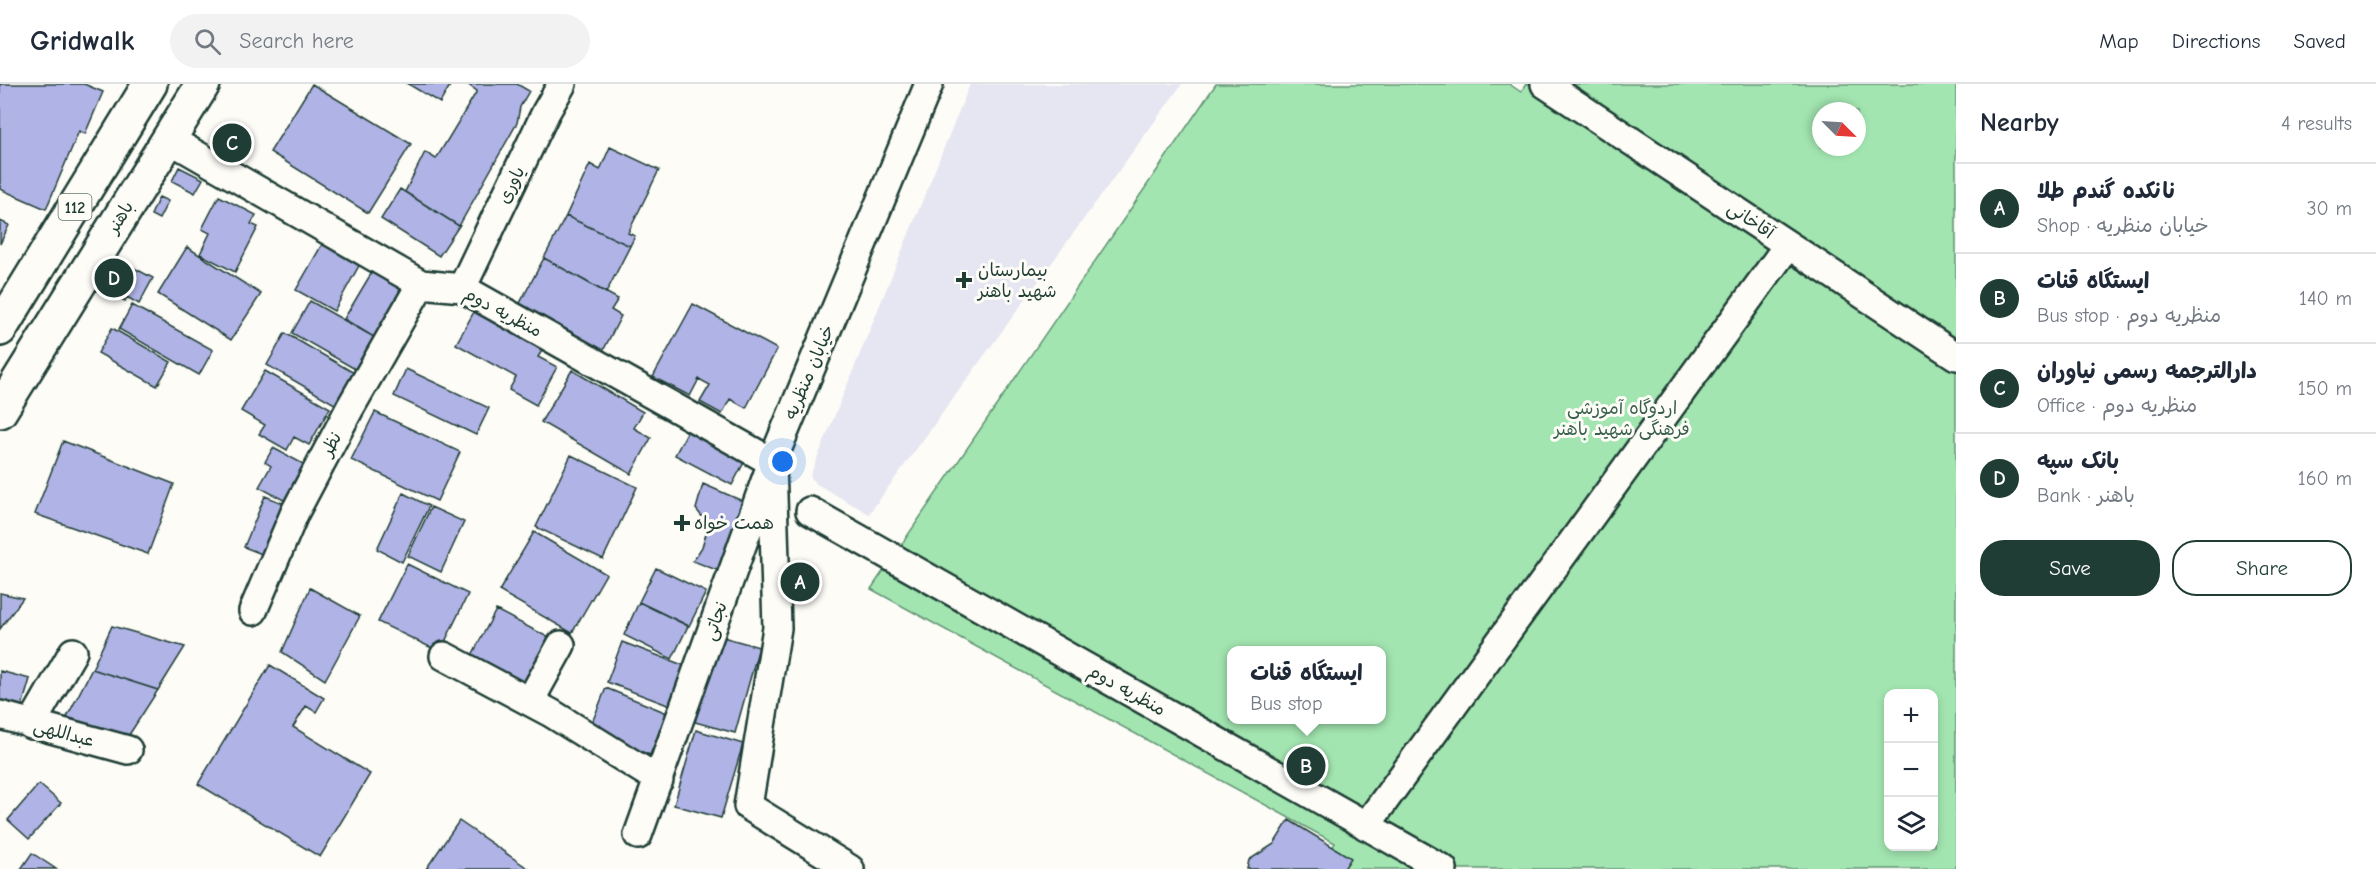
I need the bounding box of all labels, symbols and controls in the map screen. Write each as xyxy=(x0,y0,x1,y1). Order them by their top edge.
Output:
search box xyxy=(170,14,590,68)
text: Gridwalk xyxy=(30,25,134,57)
icon: search xyxy=(191,25,224,58)
text: Search here xyxy=(239,28,354,54)
text: Map xyxy=(2099,29,2139,53)
text: Directions xyxy=(2172,29,2261,53)
text: Saved xyxy=(2294,29,2346,53)
north arrow xyxy=(1812,102,1866,156)
text: Nearby xyxy=(1980,108,2059,138)
text: 4 results xyxy=(2281,112,2352,135)
pin: C xyxy=(212,120,252,166)
street label: یاوری xyxy=(493,163,529,207)
text: نانکده گندم طلا xyxy=(2037,178,2175,204)
road number: 112 xyxy=(58,194,92,220)
street label: باهنر xyxy=(102,197,138,239)
street label: آقاخانی xyxy=(1723,197,1779,244)
text: A xyxy=(1994,197,2005,220)
text: 30 m xyxy=(2306,197,2352,220)
text: Shop · خیابان منظریه xyxy=(2037,214,2209,237)
pin: D xyxy=(94,256,134,300)
place label: بیمارستان شهید باهنر xyxy=(976,260,1057,302)
text: ایستگاه قنات xyxy=(2037,268,2149,294)
marker: بیمارستان شهید باهنر xyxy=(955,271,973,289)
street label: منظریه دوم xyxy=(459,283,545,344)
text: B xyxy=(1993,287,2006,310)
text: 140 m xyxy=(2299,287,2352,310)
text: Bus stop · منظریه دوم xyxy=(2037,304,2221,327)
street label: خیابان منظریه xyxy=(780,322,839,423)
text: دارالترجمه رسمی نیاوران xyxy=(2037,358,2257,384)
text: C xyxy=(1993,377,2006,400)
text: 150 m xyxy=(2298,377,2352,400)
text: Office · منظریه دوم xyxy=(2037,394,2197,417)
park label: اردوگاه آموزشی فرهنگی شهید باهنر xyxy=(1552,398,1690,440)
street label: نظر xyxy=(316,429,346,462)
your location xyxy=(768,447,797,476)
text: بانک سپه xyxy=(2037,448,2119,474)
text: D xyxy=(1993,467,2006,490)
text: 160 m xyxy=(2298,467,2352,490)
text: Bank · باهنر xyxy=(2037,484,2135,507)
place label: همت خواه xyxy=(694,513,774,534)
marker: همت خواه xyxy=(675,516,689,530)
button: Save xyxy=(1980,540,2160,596)
button: Share xyxy=(2172,540,2352,596)
pin: A xyxy=(780,560,820,604)
street label: نجاتی xyxy=(699,599,732,643)
popup xyxy=(1227,646,1386,724)
text: ایستگاه قنات xyxy=(1250,660,1363,686)
street label: منظریه دوم xyxy=(1083,661,1169,723)
map controls xyxy=(1884,689,1938,851)
button: + xyxy=(1884,689,1938,743)
text: Bus stop xyxy=(1250,692,1323,715)
street label: عبداللهی xyxy=(31,715,97,752)
button: − xyxy=(1884,743,1938,797)
pin: B xyxy=(1286,744,1326,788)
button: layers xyxy=(1884,797,1938,851)

